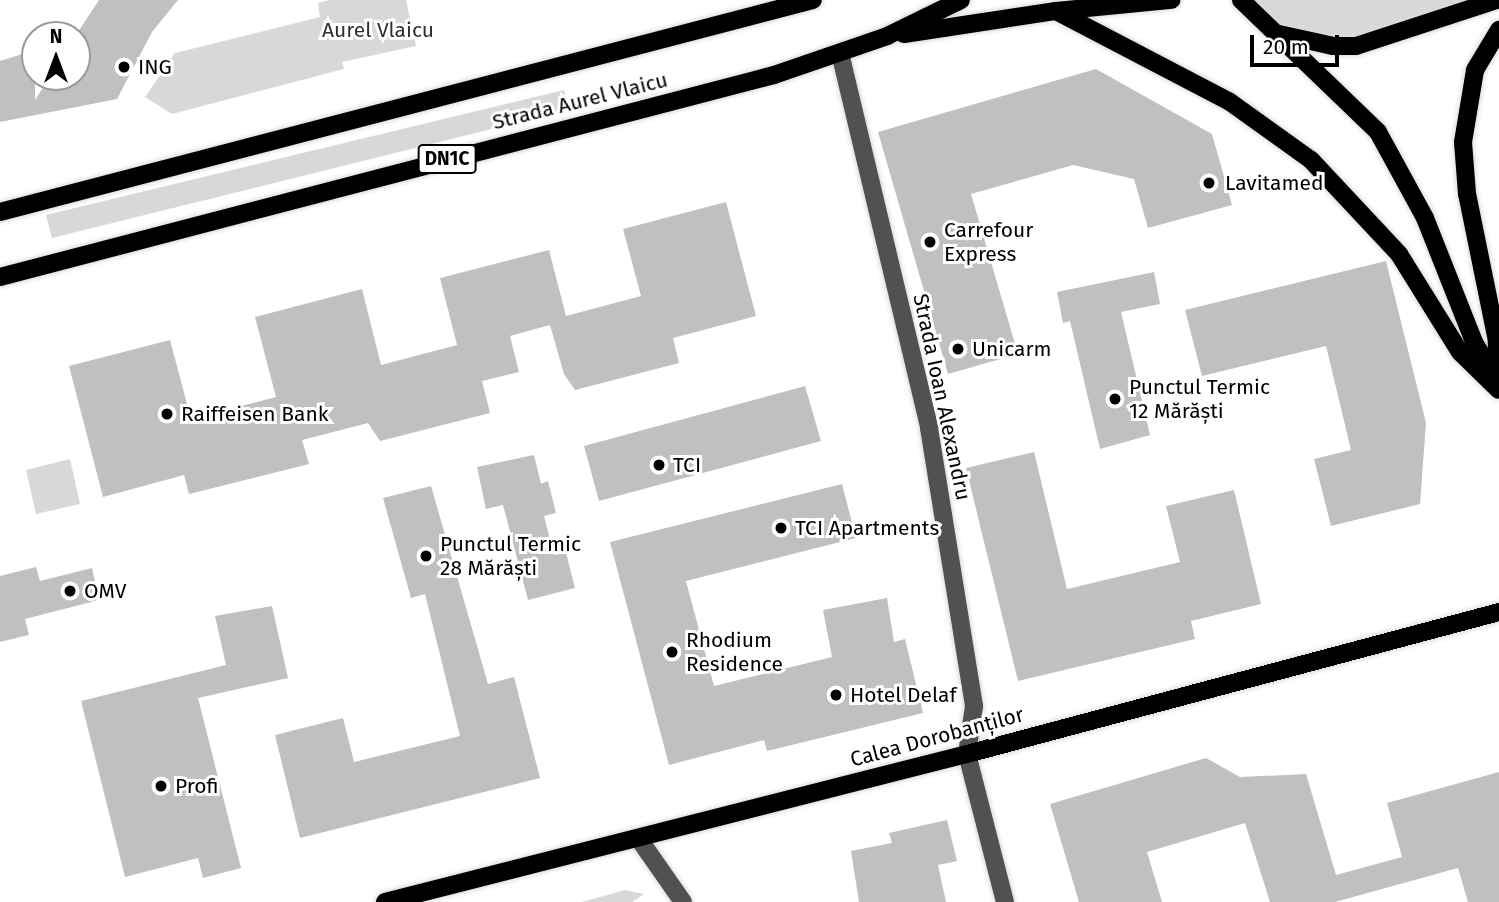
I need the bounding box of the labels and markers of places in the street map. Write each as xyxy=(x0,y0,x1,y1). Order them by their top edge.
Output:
place label: ING xyxy=(138,54,172,80)
marker: ING xyxy=(116,59,132,75)
place label: Lavitamed xyxy=(1225,170,1323,196)
marker: Lavitamed xyxy=(1199,173,1219,193)
place label: Carrefour Express xyxy=(944,217,1033,267)
marker: Carrefour Express xyxy=(922,234,938,250)
place label: Unicarm xyxy=(972,336,1051,362)
marker: Unicarm xyxy=(950,341,966,357)
place label: Punctul Termic 12 Mărăști xyxy=(1129,374,1270,424)
marker: Punctul Termic 12 Mărăști xyxy=(1107,391,1123,407)
place label: Raiffeisen Bank xyxy=(181,401,328,427)
marker: Raiffeisen Bank xyxy=(159,406,175,422)
place label: TCI xyxy=(673,452,701,478)
marker: TCI xyxy=(651,457,667,473)
place label: TCI Apartments xyxy=(795,515,939,541)
marker: TCI Apartments xyxy=(773,520,789,536)
place label: Punctul Termic 28 Mărăști xyxy=(440,531,581,581)
marker: Punctul Termic 28 Mărăști xyxy=(418,548,434,564)
place label: OMV xyxy=(84,578,126,604)
marker: OMV xyxy=(62,583,78,599)
place label: Rhodium Residence xyxy=(686,627,783,677)
marker: Rhodium Residence xyxy=(664,644,680,660)
place label: Hotel Delaf xyxy=(850,682,956,708)
marker: Hotel Delaf xyxy=(828,687,844,703)
place label: Profi xyxy=(175,773,219,799)
marker: Profi xyxy=(153,778,169,794)

